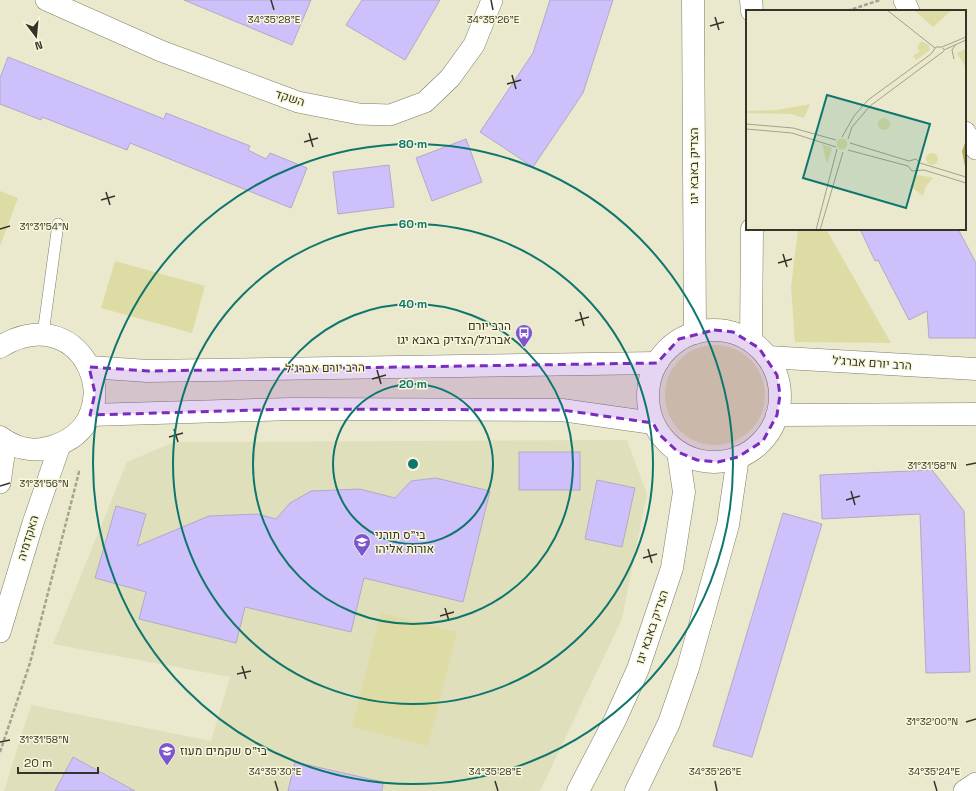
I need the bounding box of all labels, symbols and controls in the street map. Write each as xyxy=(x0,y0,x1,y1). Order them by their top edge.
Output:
inset map xyxy=(746,10,966,230)
text: 34°35'28"E xyxy=(248,13,301,26)
text: 34°35'26"E xyxy=(467,13,520,26)
north arrow xyxy=(16,16,56,56)
text: N xyxy=(33,38,44,53)
street label: השקד xyxy=(273,86,307,110)
street label: הצדיק באבא יגו xyxy=(686,128,702,204)
text: 80 m xyxy=(399,136,427,152)
text: 60 m xyxy=(399,216,427,232)
text: 31°31'54"N xyxy=(19,220,69,233)
text: 40 m xyxy=(399,296,427,312)
place label: הרב יורם אברג׳ל/הצדיק באבא יגו xyxy=(397,318,511,348)
bus stop icon: הרב יורם אברג׳ל/הצדיק באבא יגו xyxy=(514,323,534,348)
street label: הרב יורם אברג'ל xyxy=(832,352,912,374)
street label: הרב יורם אברג'ל xyxy=(285,359,365,377)
text: 20 m xyxy=(399,376,427,392)
centre of rings xyxy=(406,457,420,471)
text: 31°31'58"N xyxy=(907,459,957,472)
text: 31°31'56"N xyxy=(19,477,69,490)
street label: האקדמיה xyxy=(14,513,42,563)
place label: בי"ס תורני אורות אליהו xyxy=(375,527,435,557)
school or university icon: בי"ס תורני אורות אליהו xyxy=(352,532,372,557)
street label: הצדיק באבא יגו xyxy=(632,588,672,666)
text: 31°32'00"N xyxy=(906,715,958,728)
text: 31°31'58"N xyxy=(19,733,69,746)
school or university icon: בי"ס שקמים מעוז xyxy=(157,741,177,766)
place label: בי"ס שקמים מעוז xyxy=(180,743,268,759)
scale bar xyxy=(18,749,98,775)
text: 20 m xyxy=(24,755,52,771)
text: 34°35'30"E xyxy=(249,765,302,778)
text: 34°35'28"E xyxy=(469,765,522,778)
text: 34°35'26"E xyxy=(689,765,742,778)
text: 34°35'24"E xyxy=(908,765,960,778)

